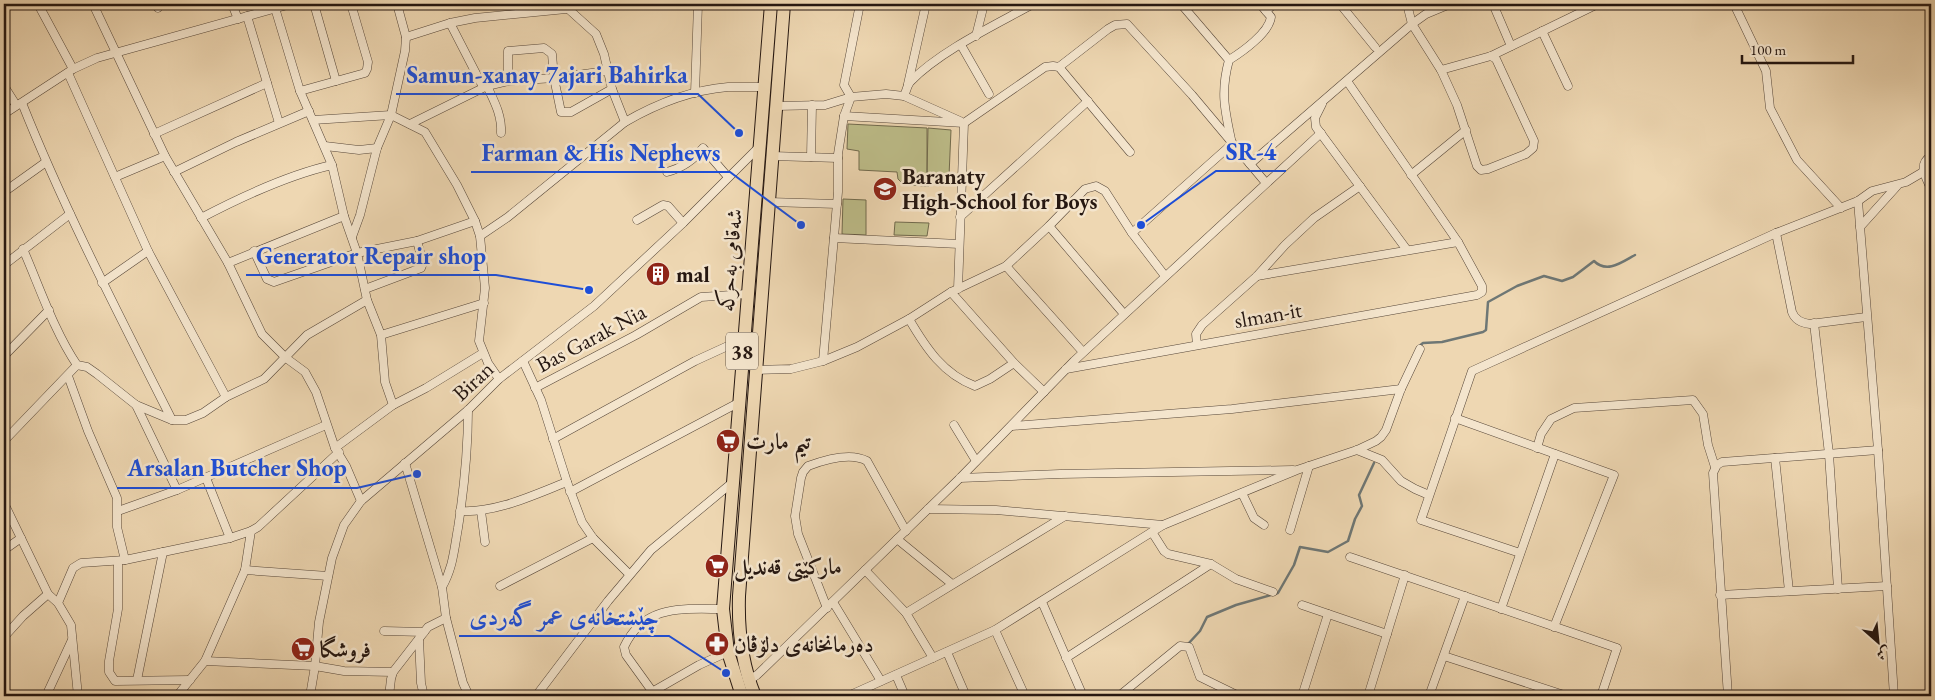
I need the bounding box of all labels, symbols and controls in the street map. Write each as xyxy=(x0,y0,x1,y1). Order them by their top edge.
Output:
scale bar xyxy=(1742,32,1854,64)
text: 100 m xyxy=(1750,40,1787,59)
callout: Samun-xanay 7ajari Bahirka xyxy=(396,55,698,94)
text: Samun-xanay 7ajari Bahirka xyxy=(406,59,688,91)
callout: SR-4 xyxy=(1216,132,1286,171)
callout: Farman & His Nephews xyxy=(471,133,730,172)
text: SR-4 xyxy=(1226,136,1276,167)
text: Farman & His Nephews xyxy=(482,137,721,168)
place label: Baranaty High-School for Boys xyxy=(902,162,1098,216)
school or university icon: Baranaty High-School for Boys xyxy=(872,176,898,202)
street label: شەقامی بەحرکە xyxy=(711,207,749,313)
callout: Generator Repair shop xyxy=(246,236,496,275)
text: Generator Repair shop xyxy=(256,240,486,271)
place label: mal xyxy=(676,260,710,289)
building icon: mal xyxy=(645,261,671,287)
street label: slman-it xyxy=(1232,295,1304,335)
street label: Bas Garak Nia xyxy=(531,297,651,379)
road number: 38 xyxy=(726,332,758,370)
street label: Biran xyxy=(446,354,500,407)
place label: تيم مارت xyxy=(746,427,811,464)
supermarket icon: تيم مارت xyxy=(715,428,741,454)
callout: Arsalan Butcher Shop xyxy=(117,449,357,488)
text: Arsalan Butcher Shop xyxy=(126,452,347,483)
place label: مارکێتی قەندیل xyxy=(734,552,842,582)
supermarket icon: مارکێتی قەندیل xyxy=(704,553,730,579)
callout: چێشتخانەی عمر گەردی xyxy=(459,597,669,636)
text: چێشتخانەی عمر گەردی xyxy=(469,599,659,634)
north arrow xyxy=(1852,618,1902,668)
place label: دەرمانخانەی دلۆڤان xyxy=(734,630,874,659)
pharmacy icon: دەرمانخانەی دلۆڤان xyxy=(704,631,730,657)
place label: فروشگا xyxy=(320,635,371,664)
supermarket icon: فروشگا xyxy=(290,636,316,662)
text: ش xyxy=(1874,642,1894,665)

